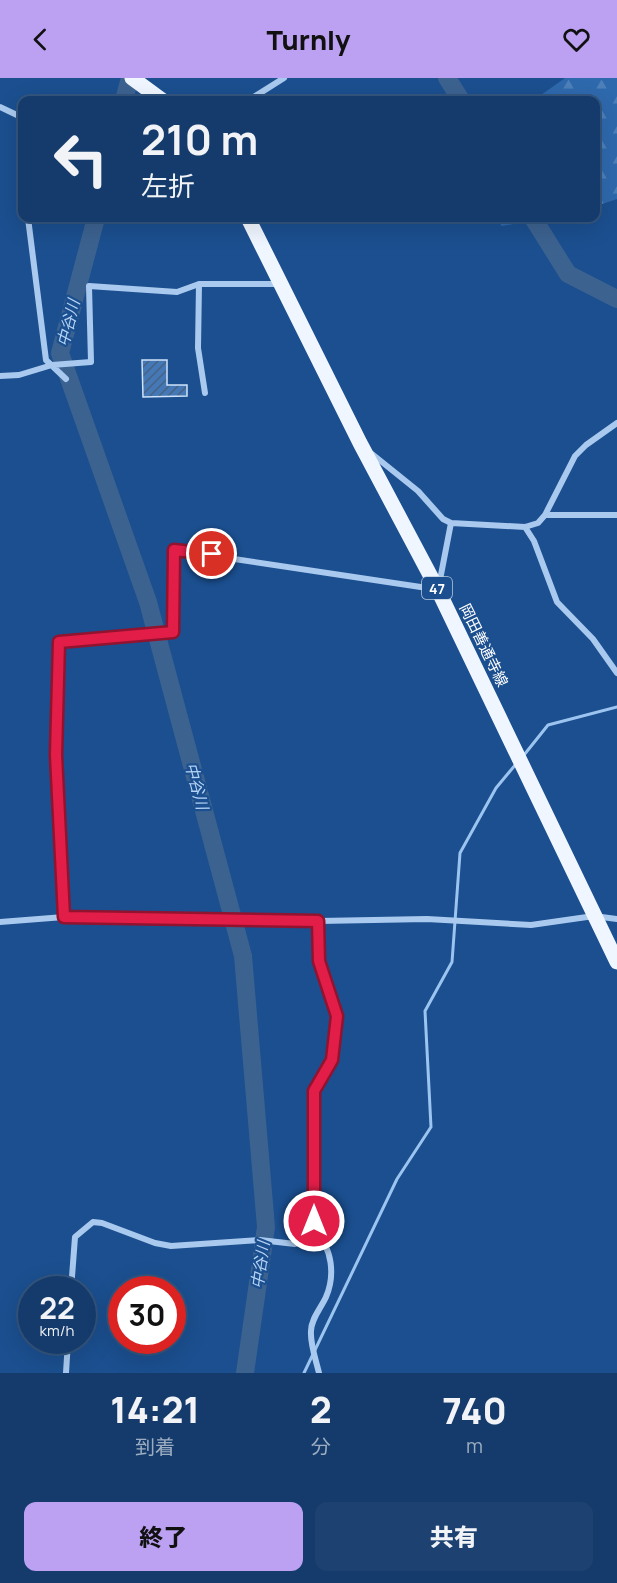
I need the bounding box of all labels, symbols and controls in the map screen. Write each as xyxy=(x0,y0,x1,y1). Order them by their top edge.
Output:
text: Turnly xyxy=(267,21,350,58)
icon: back xyxy=(24,23,57,56)
icon: heart xyxy=(560,23,593,56)
text: 210 m xyxy=(141,110,258,168)
icon: left xyxy=(42,120,120,198)
text: 左折 xyxy=(141,167,195,204)
water label: 中谷川 xyxy=(52,295,85,349)
pin xyxy=(186,528,237,579)
icon: arrive xyxy=(195,537,228,570)
road number: 47 xyxy=(422,577,452,599)
street label: 岡田善通寺線 xyxy=(455,600,513,690)
water label: 中谷川 xyxy=(180,760,214,814)
position arrow xyxy=(282,1189,346,1253)
water label: 中谷川 xyxy=(246,1238,275,1290)
speed limit sign: 30 xyxy=(108,1276,186,1354)
text: 22 xyxy=(39,1287,75,1328)
text: km/h xyxy=(40,1320,74,1341)
text: 14:21 xyxy=(110,1385,200,1434)
text: 2 xyxy=(310,1385,332,1434)
text: 740 xyxy=(442,1386,507,1435)
text: m xyxy=(466,1432,483,1459)
text: 到着 xyxy=(135,1433,175,1460)
text: 分 xyxy=(311,1433,331,1460)
button: 終了 xyxy=(24,1502,303,1571)
button: 共有 xyxy=(315,1502,593,1571)

